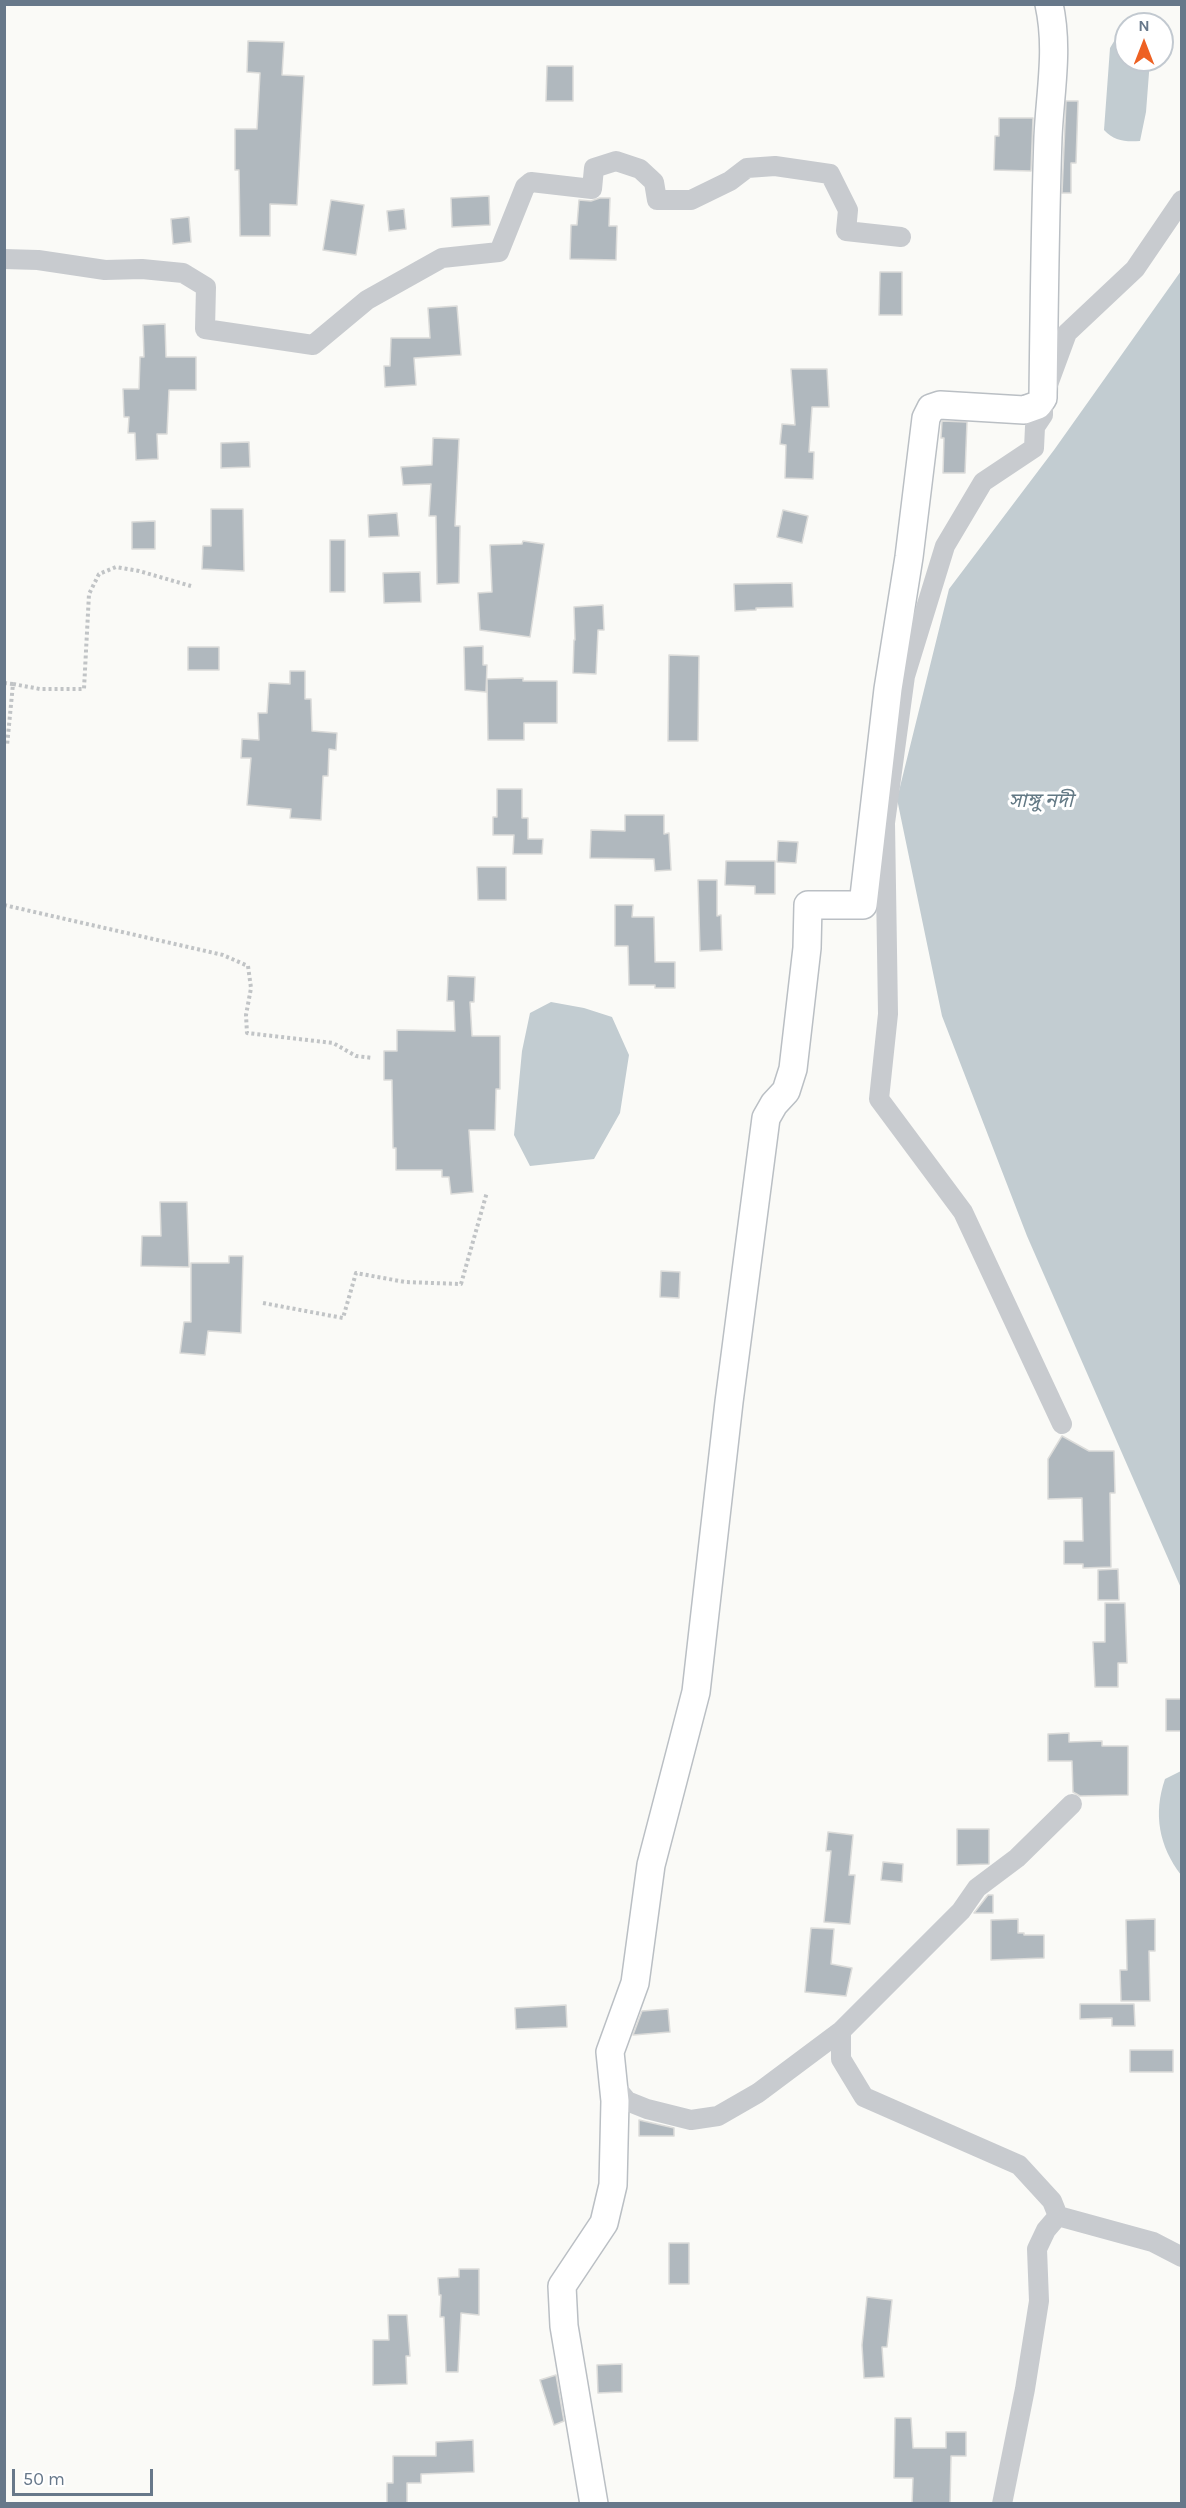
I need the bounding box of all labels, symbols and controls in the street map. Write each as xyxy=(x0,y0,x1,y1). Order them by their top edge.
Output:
north arrow xyxy=(1114,12,1174,72)
text: N xyxy=(1138,16,1150,35)
water label: সাঙ্গু নদী xyxy=(1009,789,1073,813)
scale bar xyxy=(15,2457,156,2495)
text: 50 m xyxy=(23,2468,65,2490)

